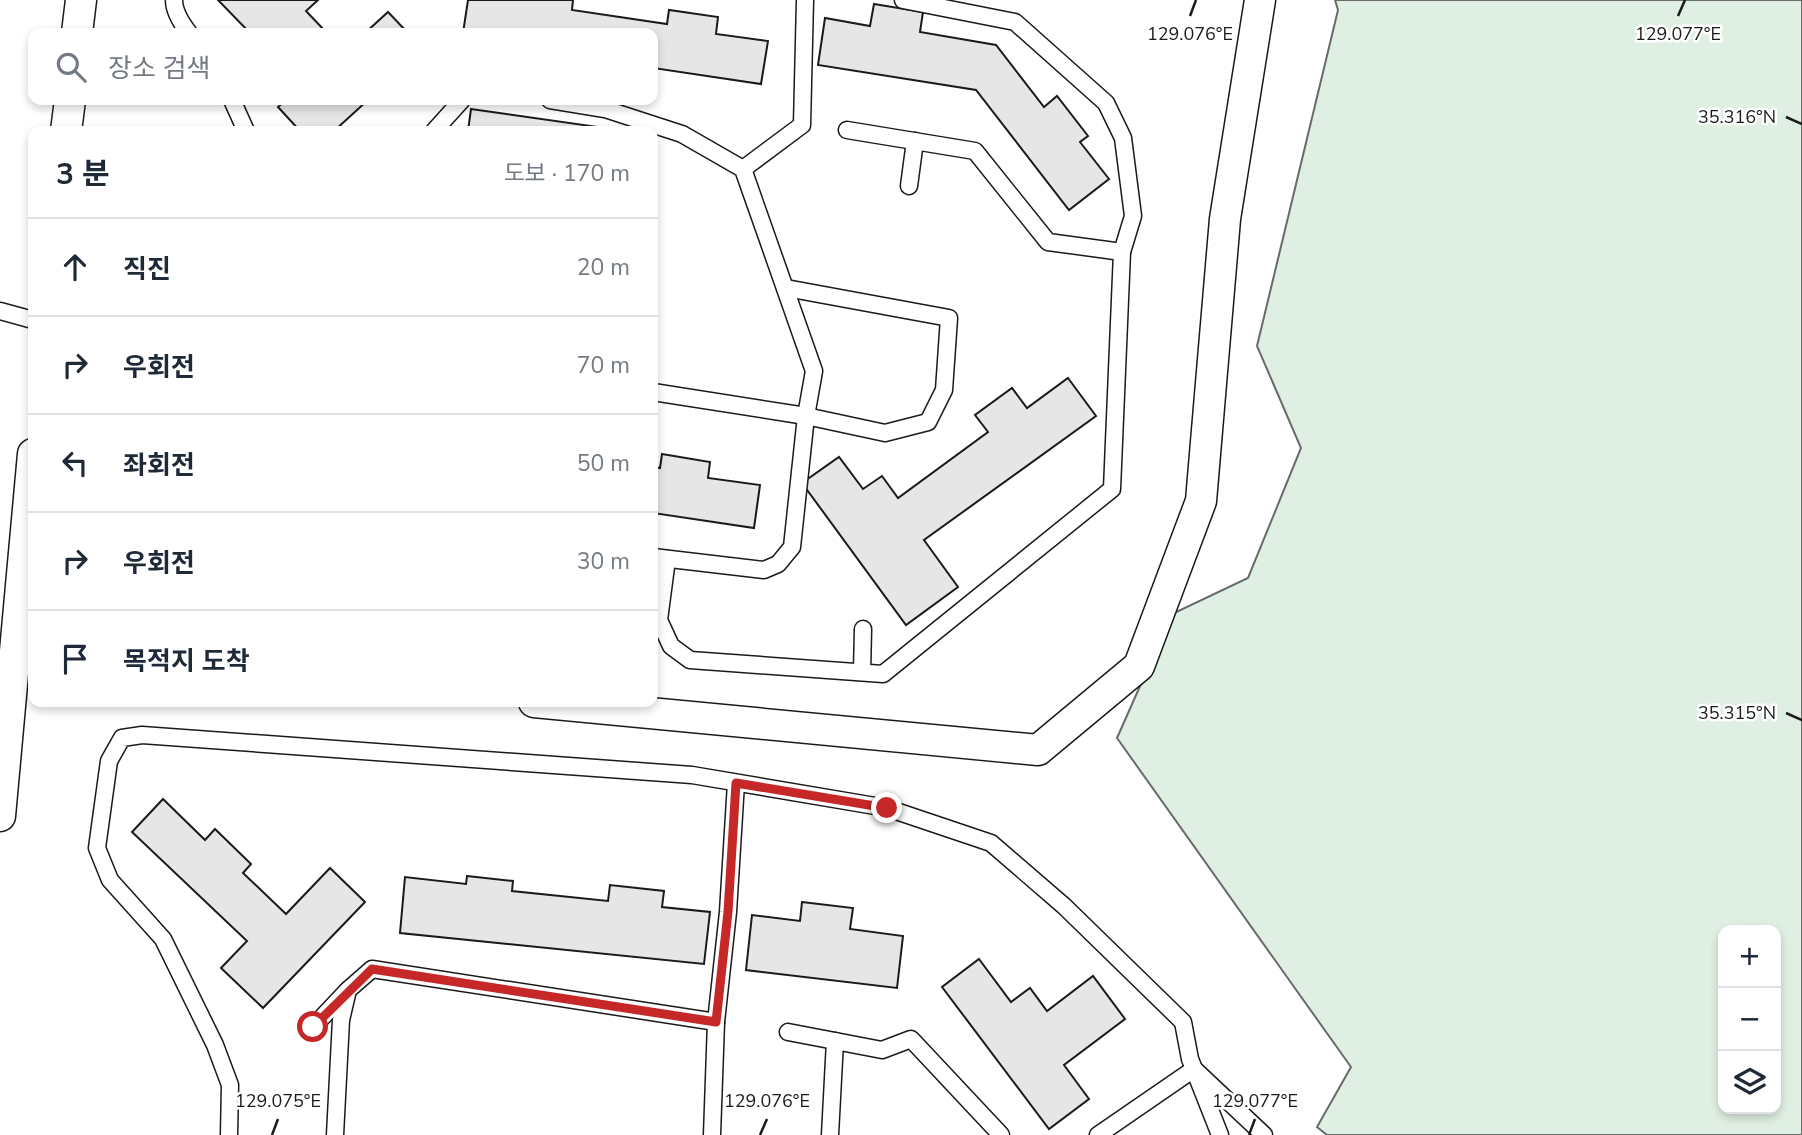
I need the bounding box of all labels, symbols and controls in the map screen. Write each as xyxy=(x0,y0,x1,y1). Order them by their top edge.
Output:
text: 129.076°E xyxy=(1147,22,1233,46)
text: 129.077°E xyxy=(1635,22,1721,46)
search box xyxy=(28,28,658,105)
icon: search xyxy=(52,48,90,86)
text: 장소 검색 xyxy=(108,51,210,86)
text: 35.316°N xyxy=(1698,105,1776,129)
text: 3 분 xyxy=(56,154,110,195)
text: 도보 · 170 m xyxy=(504,158,630,189)
icon: ahead xyxy=(56,248,94,286)
text: 직진 xyxy=(123,252,171,287)
text: 20 m xyxy=(577,252,630,283)
icon: right xyxy=(56,346,94,384)
text: 우회전 xyxy=(123,350,195,385)
text: 70 m xyxy=(577,350,630,381)
icon: left xyxy=(56,444,94,482)
text: 좌회전 xyxy=(123,448,195,483)
text: 50 m xyxy=(577,448,630,479)
icon: right xyxy=(56,542,94,580)
text: 우회전 xyxy=(123,546,195,581)
text: 30 m xyxy=(577,546,630,577)
icon: arrive xyxy=(56,640,94,678)
text: 목적지 도착 xyxy=(123,644,250,679)
text: 35.315°N xyxy=(1698,701,1776,725)
route end xyxy=(871,792,902,823)
map controls xyxy=(1718,925,1781,1114)
button: + xyxy=(1718,925,1781,988)
button: − xyxy=(1718,988,1781,1051)
route start xyxy=(297,1011,328,1042)
button: layers xyxy=(1718,1051,1781,1114)
text: 129.075°E xyxy=(235,1089,321,1113)
text: 129.076°E xyxy=(724,1089,810,1113)
text: 129.077°E xyxy=(1212,1089,1298,1113)

